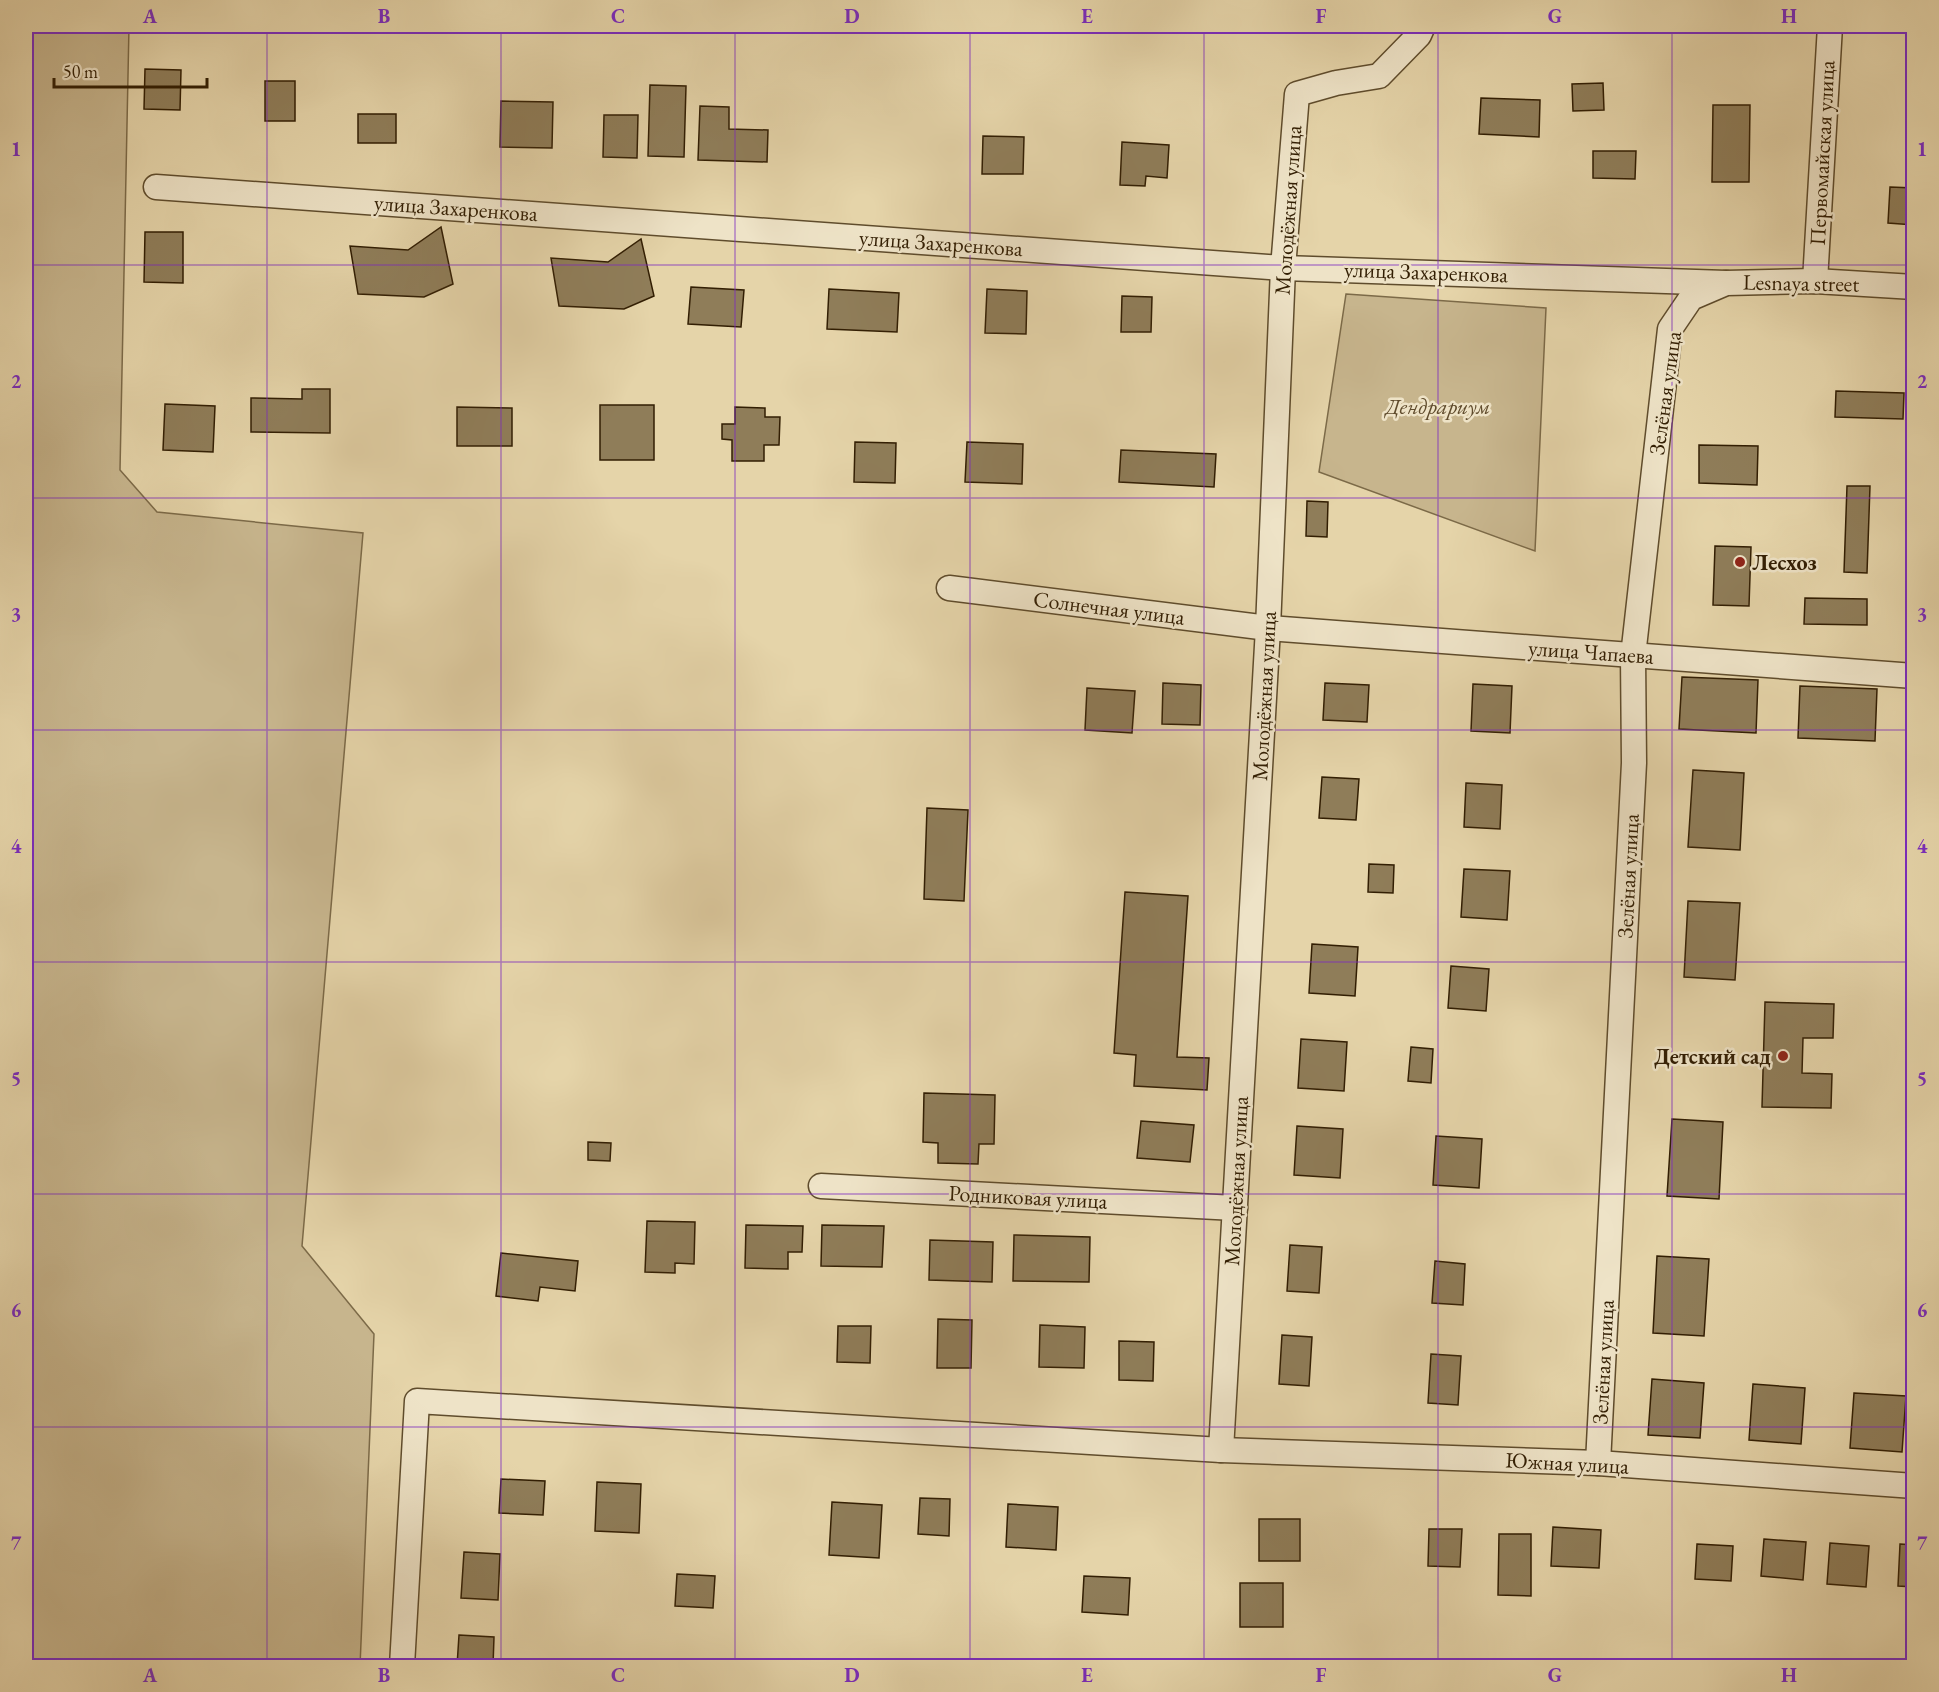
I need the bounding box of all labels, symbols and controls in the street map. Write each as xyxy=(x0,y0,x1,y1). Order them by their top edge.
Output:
text: A xyxy=(142,3,158,29)
text: B xyxy=(378,3,390,29)
text: C xyxy=(611,3,625,29)
text: D xyxy=(844,3,860,29)
text: E xyxy=(1081,3,1093,29)
text: F xyxy=(1316,3,1327,29)
text: G xyxy=(1548,3,1562,29)
text: H xyxy=(1781,3,1797,29)
scale bar xyxy=(54,51,207,89)
street label: Первомайская улица xyxy=(1803,59,1841,246)
text: 50 m xyxy=(63,60,98,83)
street label: Молодёжная улица xyxy=(1268,124,1308,296)
text: 1 xyxy=(11,136,21,162)
text: 1 xyxy=(1917,136,1927,162)
street label: улица Захаренкова xyxy=(373,188,539,228)
street label: улица Захаренкова xyxy=(858,223,1024,263)
street label: улица Захаренкова xyxy=(1343,255,1509,289)
street label: Lesnaya street xyxy=(1743,267,1860,299)
street label: Зелёная улица xyxy=(1642,329,1688,457)
text: 2 xyxy=(11,368,22,394)
text: 2 xyxy=(1917,368,1928,394)
park label: Дендрариум xyxy=(1383,392,1491,421)
place label: Лесхоз xyxy=(1752,548,1817,577)
marker: Лесхоз xyxy=(1733,555,1747,569)
street label: Солнечная улица xyxy=(1032,584,1187,632)
text: 3 xyxy=(11,601,21,627)
text: 3 xyxy=(1917,601,1927,627)
street label: Молодёжная улица xyxy=(1245,610,1283,782)
street label: улица Чапаева xyxy=(1527,633,1655,671)
street label: Зелёная улица xyxy=(1610,813,1646,939)
text: 4 xyxy=(11,833,22,859)
text: 4 xyxy=(1917,833,1928,859)
place label: Детский сад xyxy=(1654,1042,1771,1071)
marker: Детский сад xyxy=(1776,1049,1790,1063)
text: 5 xyxy=(11,1065,21,1091)
text: 5 xyxy=(1917,1065,1927,1091)
street label: Молодёжная улица xyxy=(1217,1095,1255,1267)
street label: Родниковая улица xyxy=(948,1178,1108,1216)
text: 6 xyxy=(11,1297,22,1323)
text: 6 xyxy=(1917,1297,1928,1323)
street label: Зелёная улица xyxy=(1585,1299,1621,1425)
street label: Южная улица xyxy=(1504,1445,1630,1481)
text: 7 xyxy=(11,1530,22,1556)
text: 7 xyxy=(1917,1530,1928,1556)
text: A xyxy=(142,1662,158,1688)
text: B xyxy=(378,1662,390,1688)
text: C xyxy=(611,1662,625,1688)
text: D xyxy=(844,1662,860,1688)
text: E xyxy=(1081,1662,1093,1688)
text: F xyxy=(1316,1662,1327,1688)
text: G xyxy=(1548,1662,1562,1688)
text: H xyxy=(1781,1662,1797,1688)

